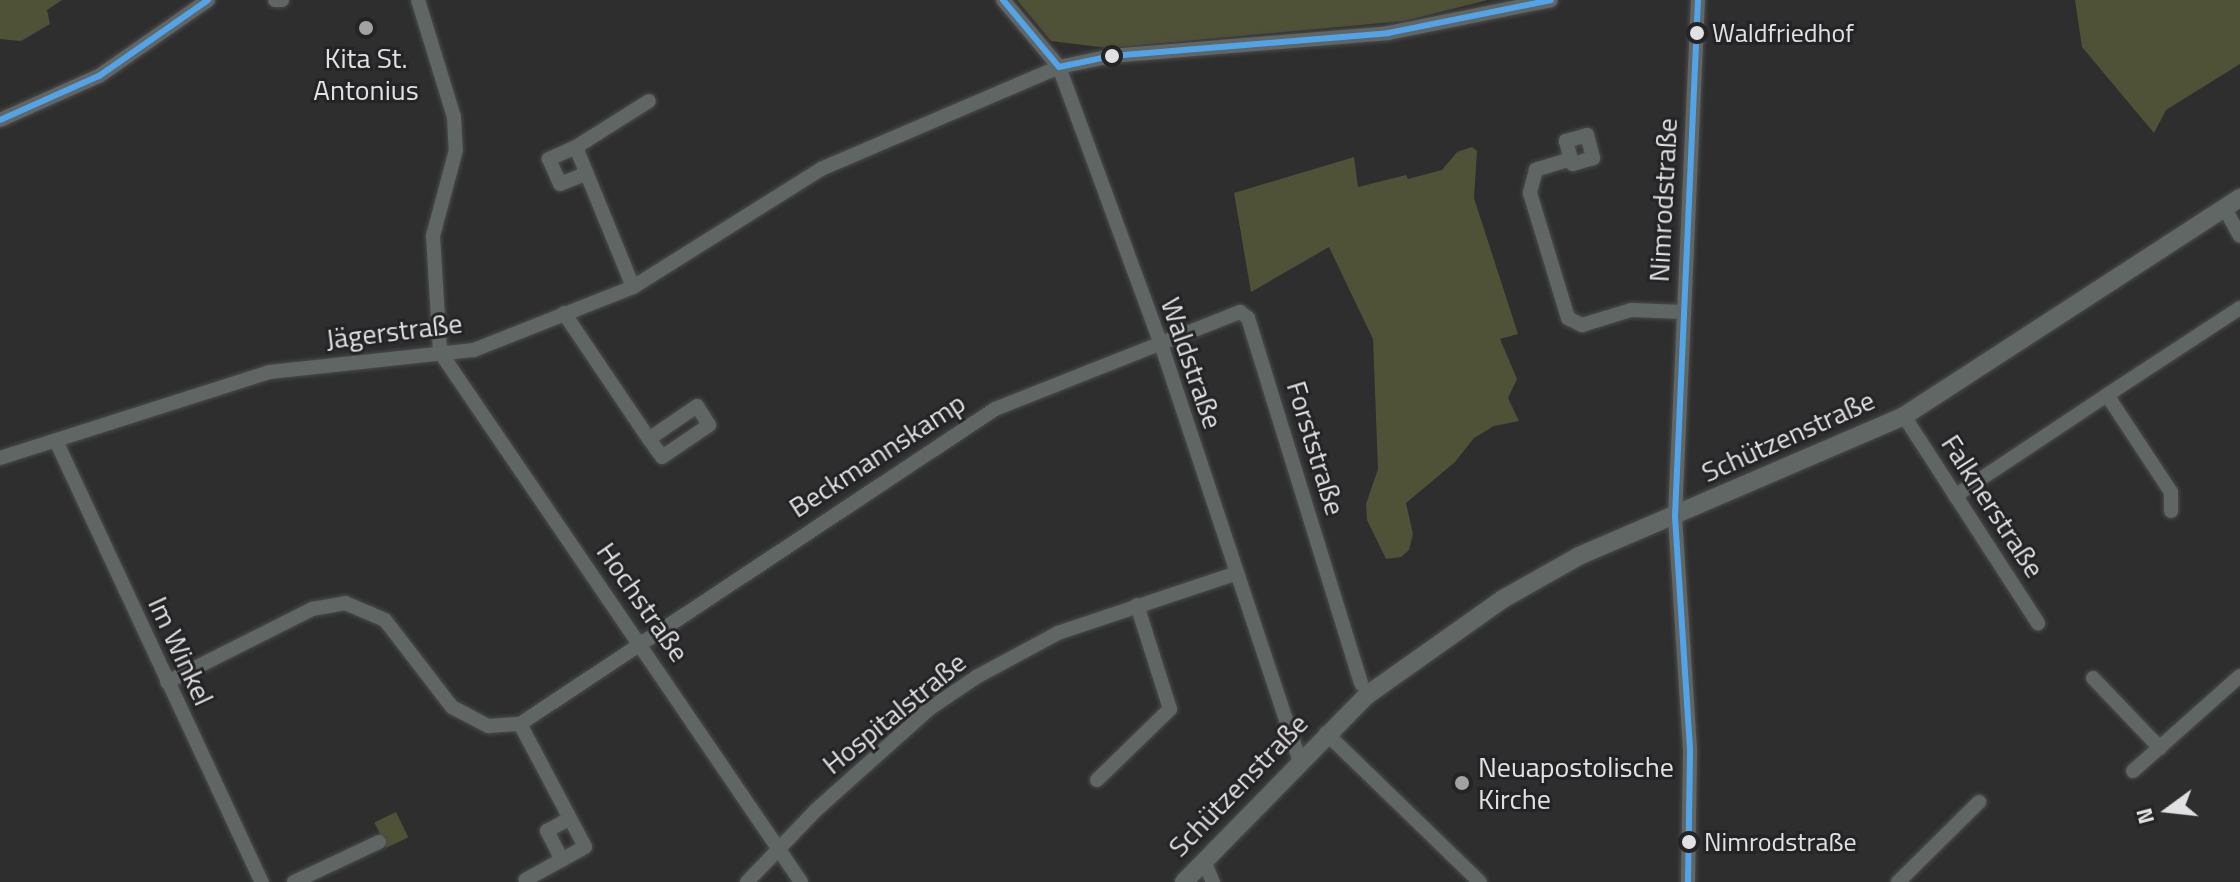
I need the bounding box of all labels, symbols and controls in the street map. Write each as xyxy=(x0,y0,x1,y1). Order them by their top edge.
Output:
place label: Waldfriedhof xyxy=(1712,17,1854,49)
marker: Kita St. Antonius xyxy=(357,19,375,37)
marker: Waldfriedhof xyxy=(1689,25,1705,41)
place label: Kita St. Antonius xyxy=(313,41,419,107)
unlabelled marker xyxy=(1104,48,1120,64)
street label: Nimrodstraße xyxy=(1642,117,1684,283)
street label: Waldstraße xyxy=(1154,293,1230,433)
street label: Jägerstraße xyxy=(324,306,464,356)
street label: Forststraße xyxy=(1280,377,1352,519)
street label: Schützenstraße xyxy=(1696,383,1880,489)
street label: Beckmannskamp xyxy=(783,386,971,524)
street label: Falknerstraße xyxy=(1934,428,2052,584)
street label: Hochstraße xyxy=(590,536,696,668)
street label: Im Winkel xyxy=(141,591,221,711)
street label: Hospitalstraße xyxy=(816,645,972,781)
street label: Schützenstraße xyxy=(1161,707,1315,863)
place label: Neuapostolische Kirche xyxy=(1478,750,1674,816)
north arrow xyxy=(2128,770,2208,850)
marker: Neuapostolische Kirche xyxy=(1453,774,1471,792)
text: N xyxy=(2126,804,2163,828)
place label: Nimrodstraße xyxy=(1704,826,1857,858)
marker: Nimrodstraße xyxy=(1681,834,1697,850)

